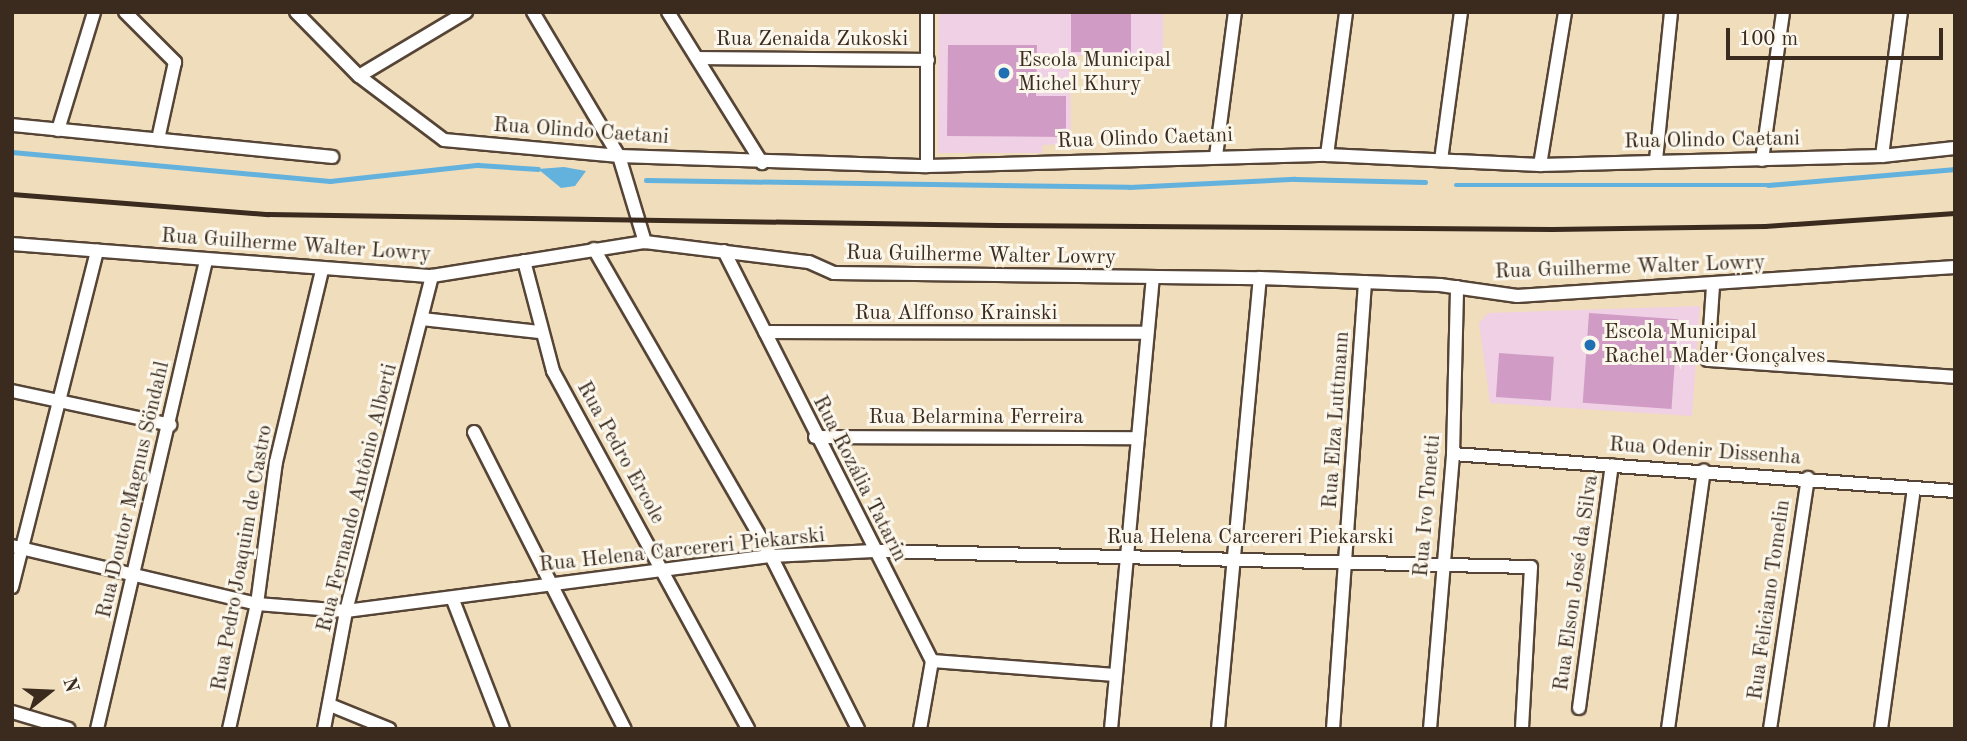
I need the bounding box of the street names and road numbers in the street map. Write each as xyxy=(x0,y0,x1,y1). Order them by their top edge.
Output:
street label: Rua Zenaida Zukoski xyxy=(716,27,908,53)
street label: Rua Olindo Caetani xyxy=(492,113,670,151)
street label: Rua Olindo Caetani xyxy=(1057,123,1233,155)
street label: Rua Olindo Caetani xyxy=(1624,127,1800,155)
street label: Rua Guilherme Walter Lowry xyxy=(160,224,432,268)
street label: Rua Guilherme Walter Lowry xyxy=(846,241,1116,271)
street label: Rua Guilherme Walter Lowry xyxy=(1494,251,1766,285)
street label: Rua Alffonso Krainski xyxy=(855,301,1057,327)
street label: Rua Elza Luttmann xyxy=(1318,330,1356,510)
street label: Rua Doutor Magnus Söndahl xyxy=(92,359,176,621)
street label: Rua Fernando Antônio Alberti xyxy=(312,361,404,635)
street label: Rua Pedro Ercole xyxy=(570,377,670,529)
street label: Rua Rozália Tatarin xyxy=(806,392,912,566)
street label: Rua Belarmina Ferreira xyxy=(868,405,1084,431)
street label: Rua Pedro Joaquim de Castro xyxy=(207,423,279,693)
street label: Rua Odenir Dissenha xyxy=(1608,433,1802,471)
street label: Rua Ivo Tonetti xyxy=(1409,434,1447,578)
street label: Rua Elson José da Silva xyxy=(1549,473,1605,693)
street label: Rua Feliciano Tomelin xyxy=(1743,498,1797,702)
street label: Rua Helena Carcereri Piekarski xyxy=(538,523,826,579)
street label: Rua Helena Carcereri Piekarski xyxy=(1106,525,1394,551)

